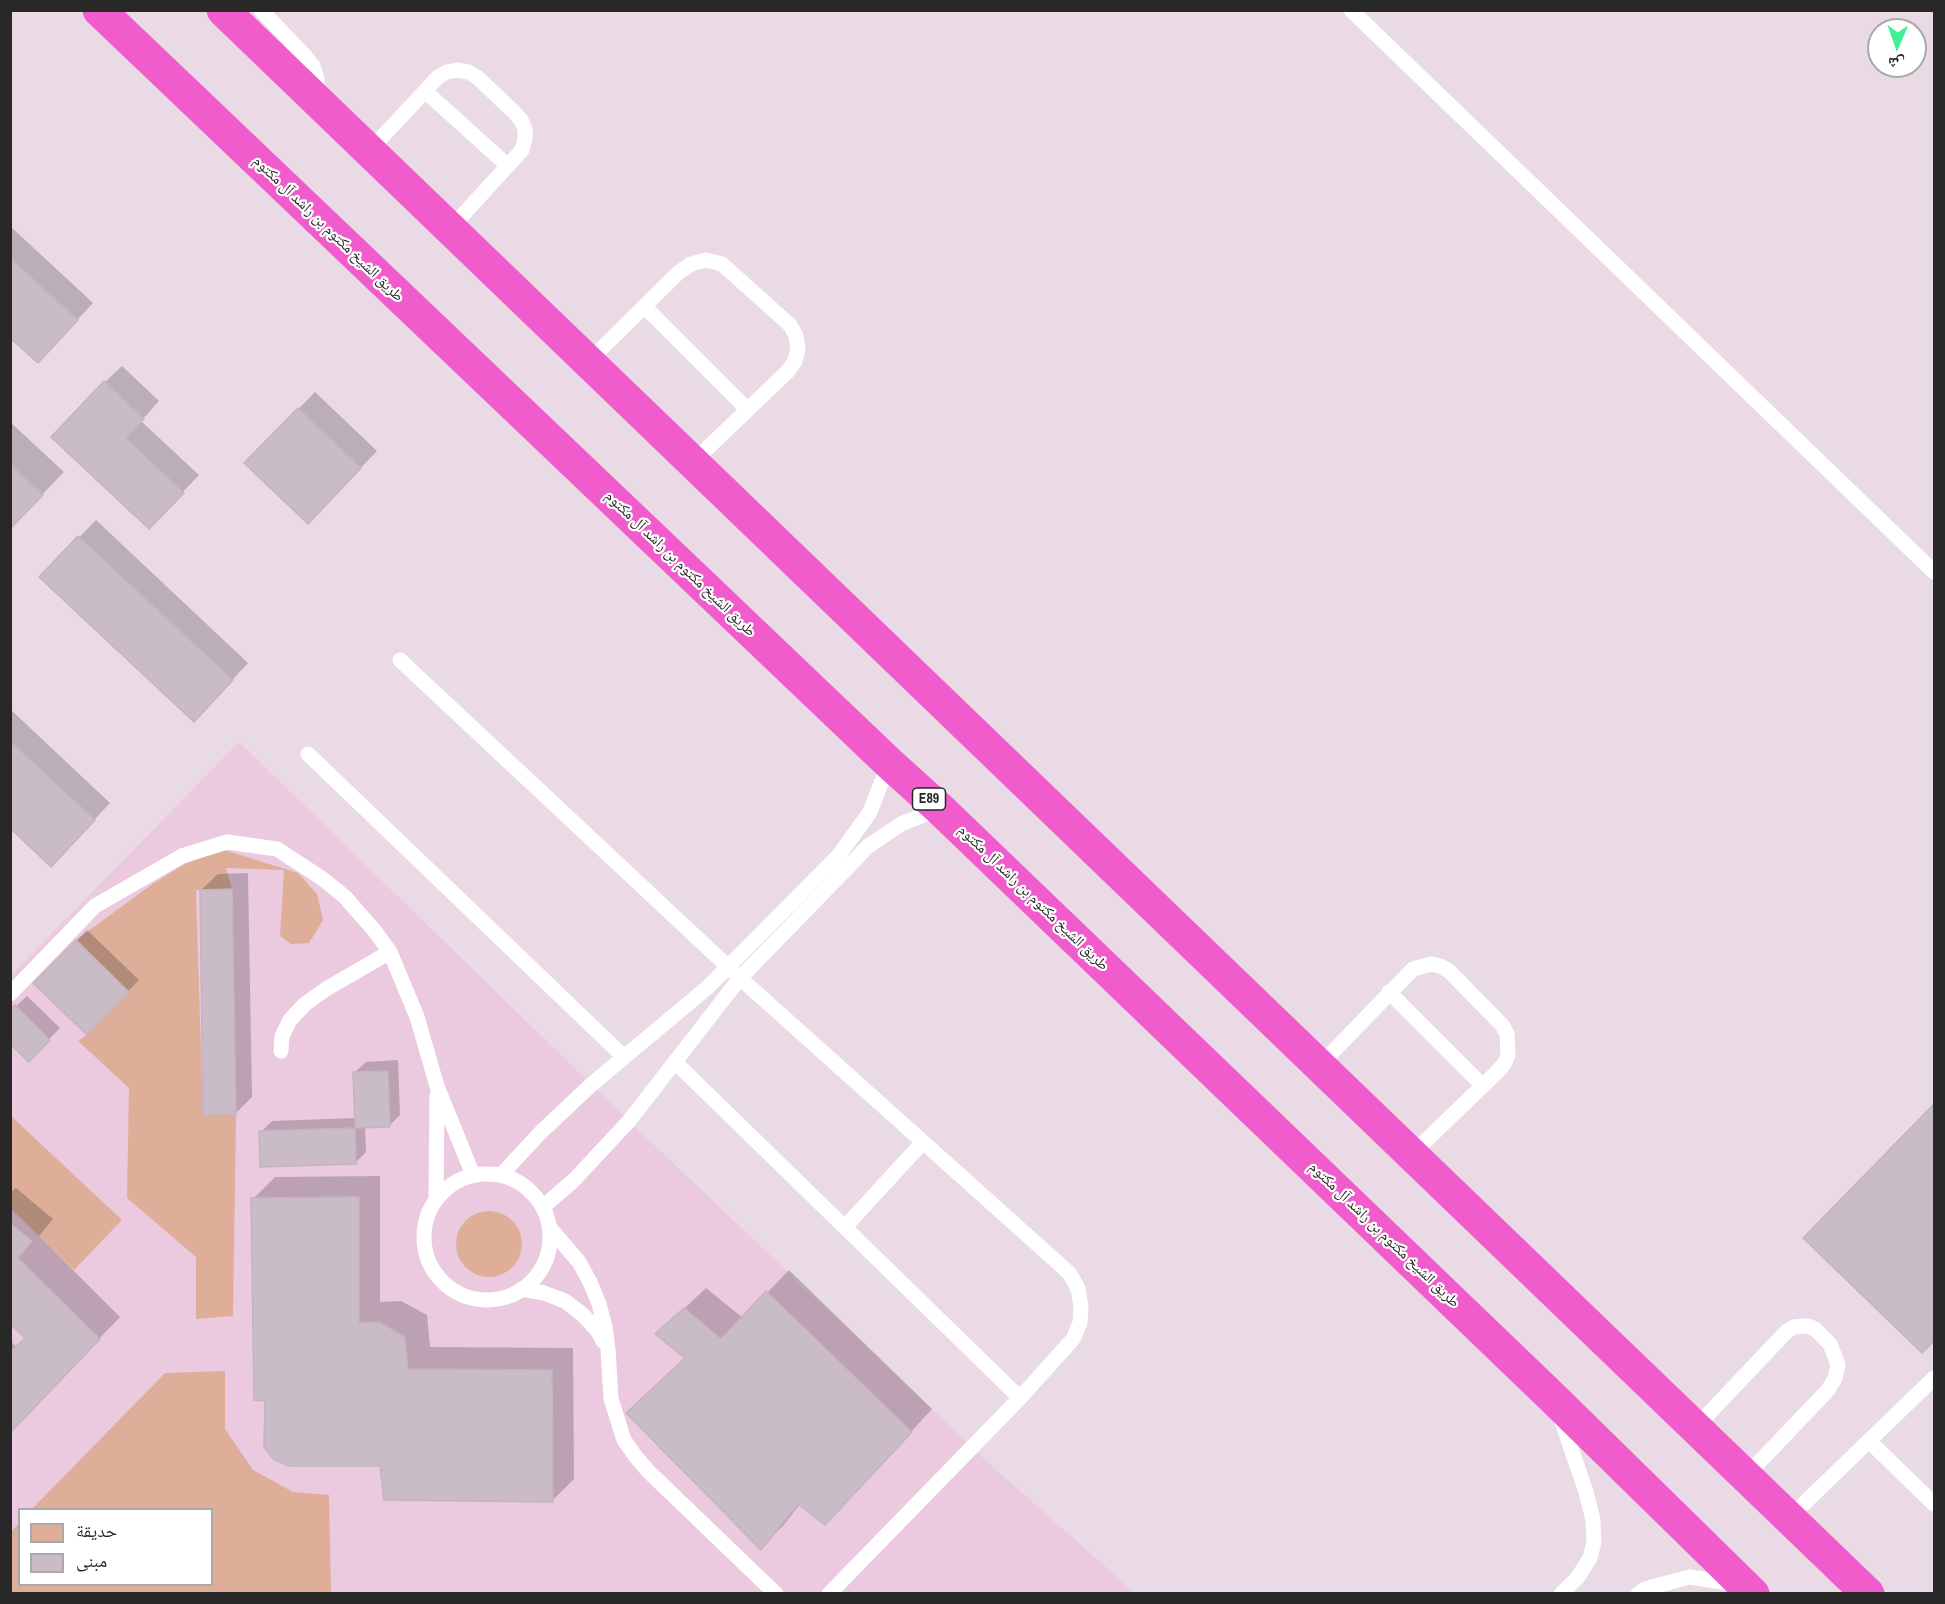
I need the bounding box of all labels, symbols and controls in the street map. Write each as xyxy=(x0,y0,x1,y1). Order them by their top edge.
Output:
north arrow xyxy=(1867,18,1927,78)
text: ش xyxy=(1888,53,1905,75)
street label: طريق الشيخ مكتوم بن راشد آل مكتوم xyxy=(249,152,407,306)
street label: طريق الشيخ مكتوم بن راشد آل مكتوم xyxy=(601,487,759,641)
road number: E89 xyxy=(912,788,946,810)
street label: طريق الشيخ مكتوم بن راشد آل مكتوم xyxy=(954,821,1112,975)
street label: طريق الشيخ مكتوم بن راشد آل مكتوم xyxy=(1305,1158,1463,1312)
legend xyxy=(18,1508,213,1586)
text: حديقة xyxy=(76,1518,117,1543)
text: مبنى xyxy=(76,1548,107,1573)

